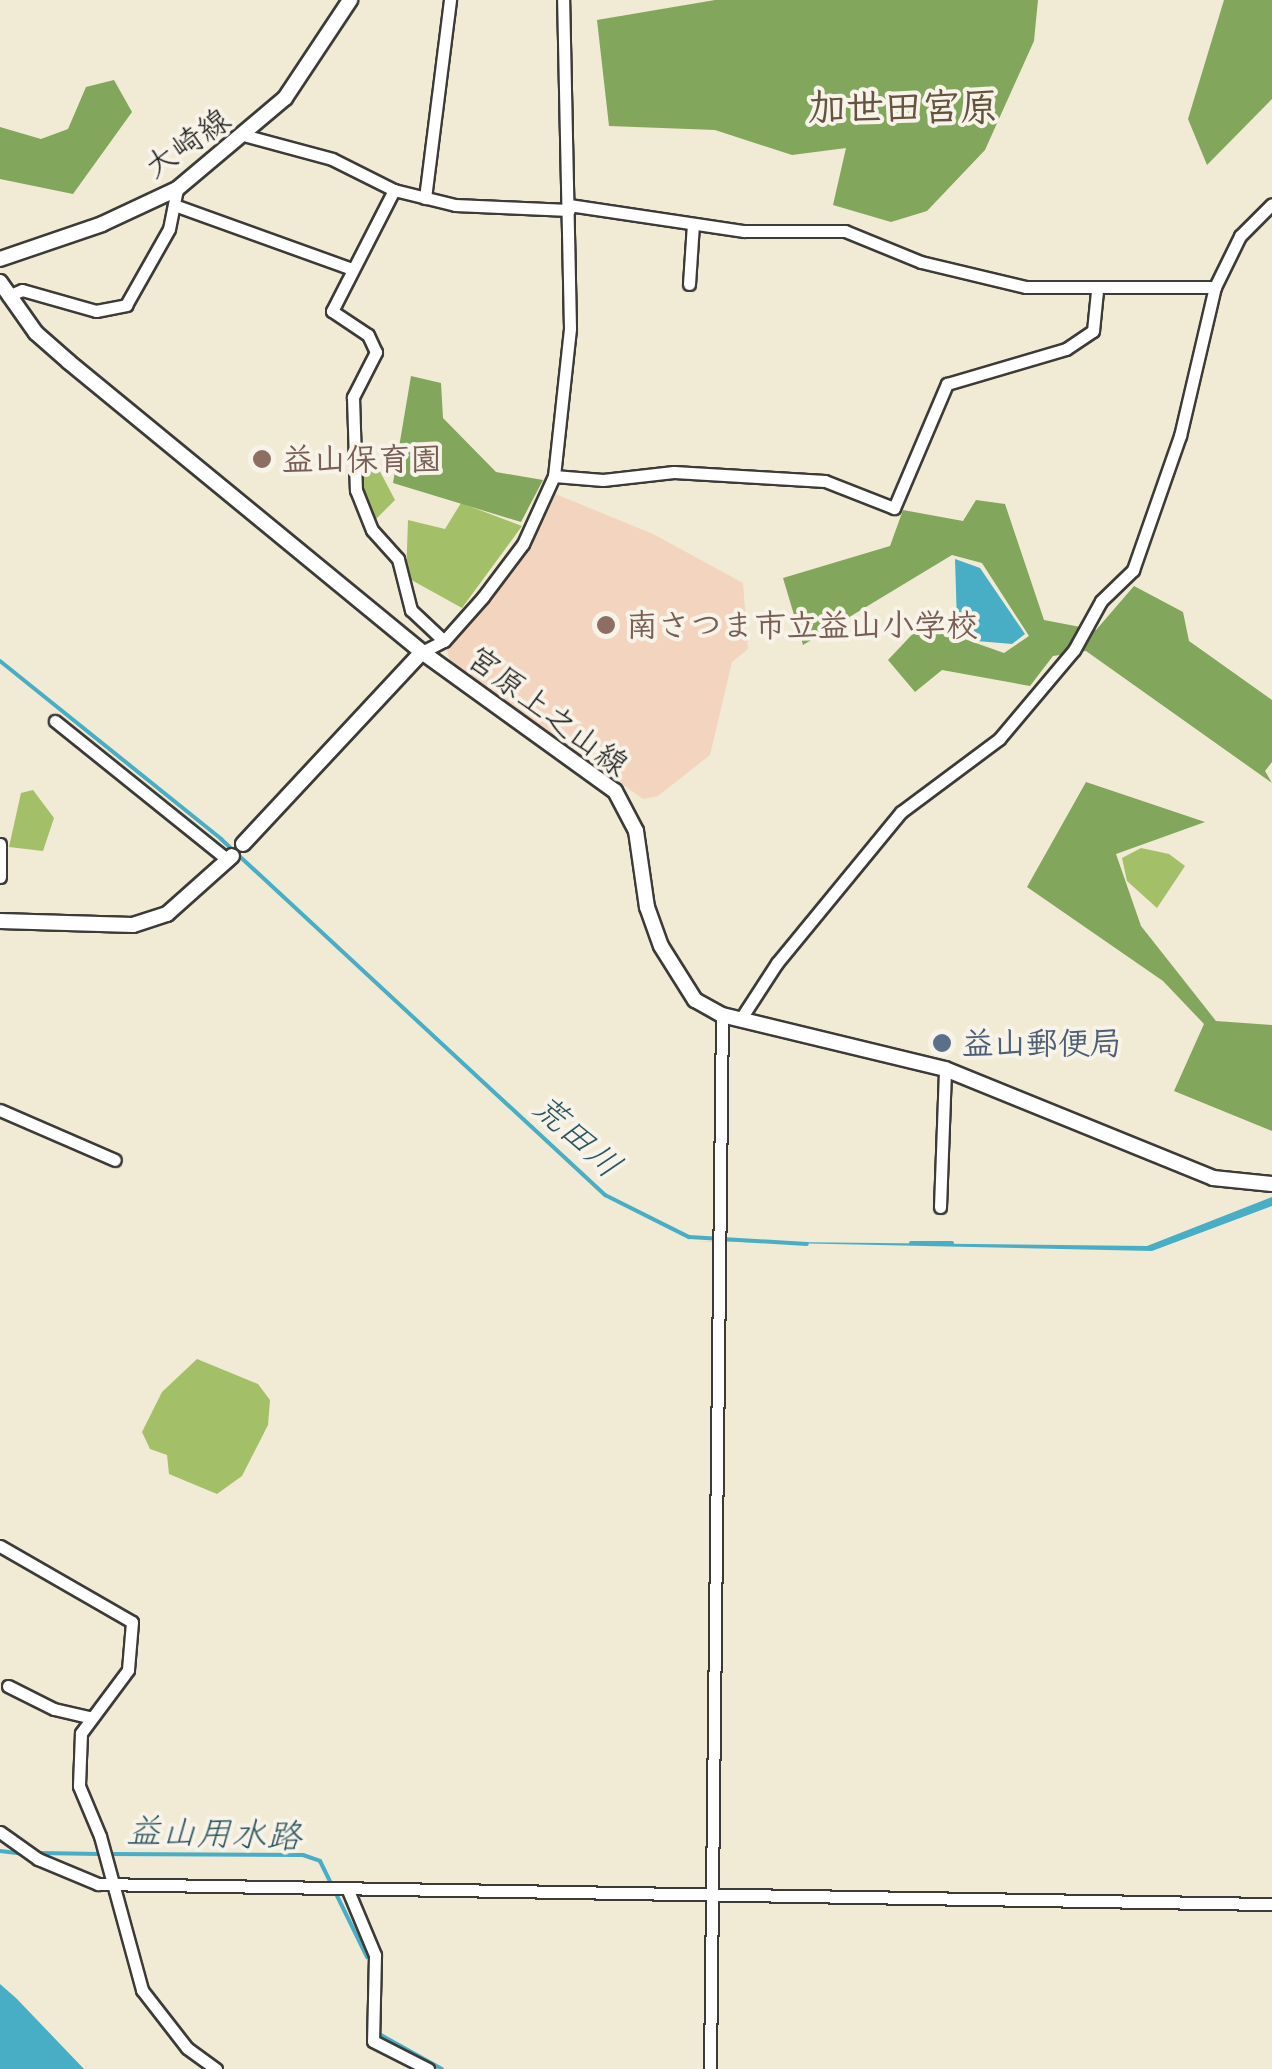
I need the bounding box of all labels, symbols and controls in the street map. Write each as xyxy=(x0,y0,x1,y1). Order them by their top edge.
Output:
district label: 加世田宮原 xyxy=(808,84,998,130)
street label: 大崎線 xyxy=(137,100,237,186)
place label: 益山保育園 xyxy=(282,440,442,478)
marker: 益山保育園 xyxy=(251,448,273,470)
place label: 南さつま市立益山小学校 xyxy=(626,606,978,644)
marker: 南さつま市立益山小学校 xyxy=(595,614,617,636)
street label: 宮原上之山線 xyxy=(460,638,636,784)
place label: 益山郵便局 xyxy=(962,1024,1122,1062)
marker: 益山郵便局 xyxy=(931,1032,953,1054)
water label: 荒田川 xyxy=(525,1084,631,1186)
water label: 益山用水路 xyxy=(126,1808,302,1856)

